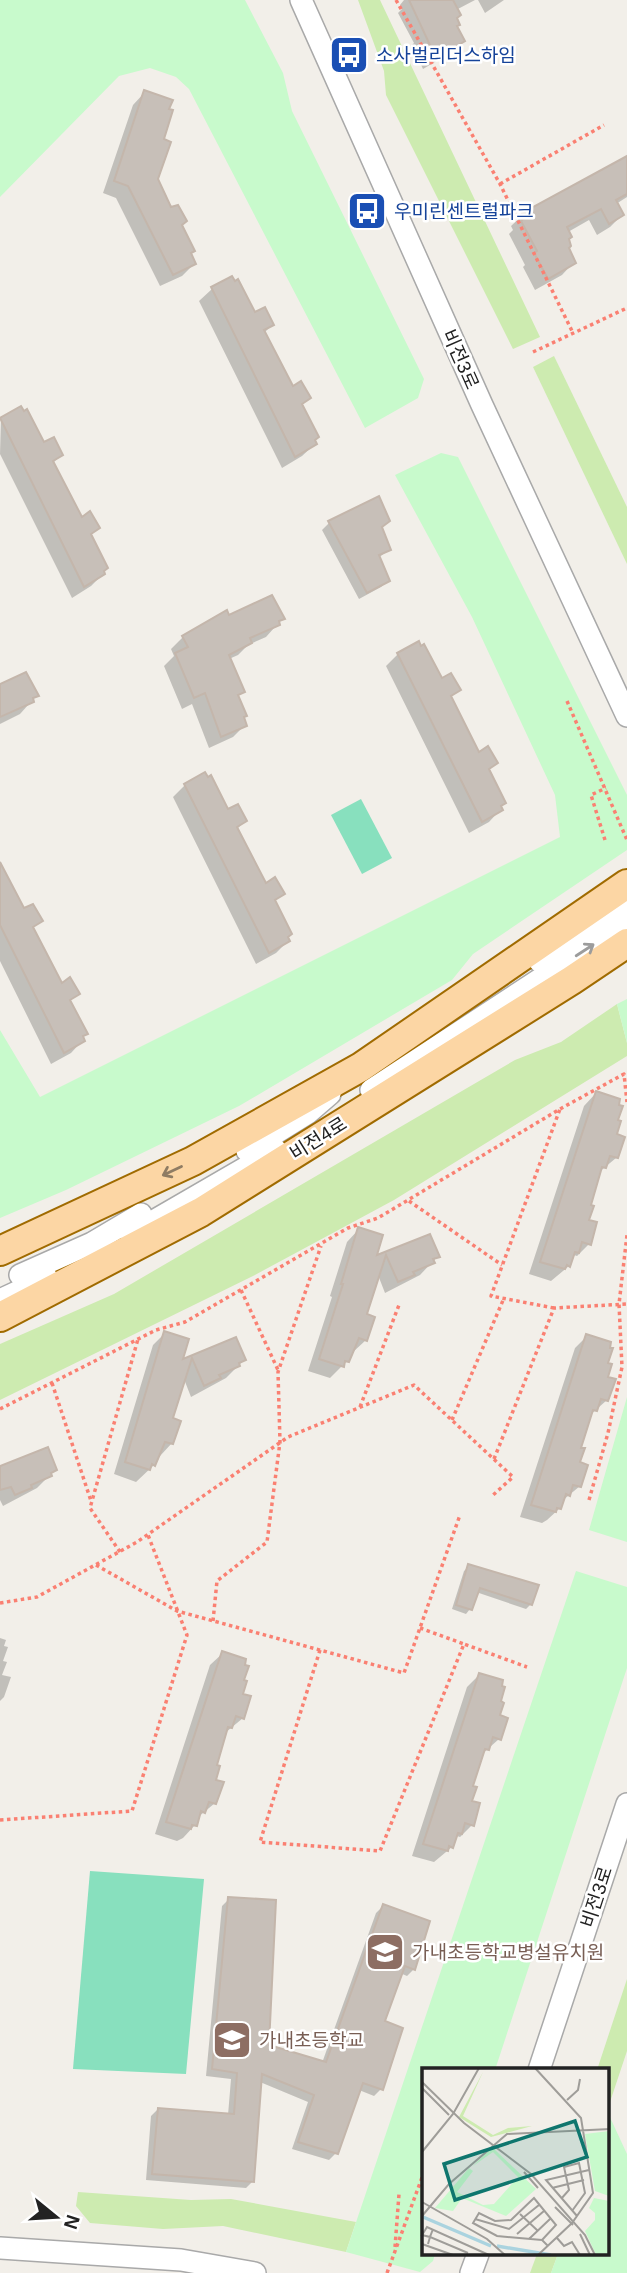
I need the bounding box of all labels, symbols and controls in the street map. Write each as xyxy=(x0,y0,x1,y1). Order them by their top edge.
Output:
bus stop icon: 소사벌리더스하임 xyxy=(328,34,370,76)
place label: 소사벌리더스하임 xyxy=(376,45,516,66)
bus stop icon: 우미린센트럴파크 xyxy=(346,190,388,232)
place label: 우미린센트럴파크 xyxy=(394,201,534,222)
street label: 비전3로 xyxy=(438,326,483,392)
one-way arrow xyxy=(574,942,594,956)
street label: 비전4로 xyxy=(286,1113,351,1164)
one-way arrow xyxy=(162,1165,183,1178)
street label: 비전3로 xyxy=(577,1864,616,1930)
school or university icon: 가내초등학교병설유치원 xyxy=(364,1931,406,1973)
place label: 가내초등학교병설유치원 xyxy=(412,1942,604,1963)
school or university icon: 가내초등학교 xyxy=(211,2019,253,2061)
place label: 가내초등학교 xyxy=(259,2030,364,2051)
inset map xyxy=(422,2068,610,2256)
north arrow xyxy=(21,2182,91,2252)
text: N xyxy=(60,2212,84,2232)

